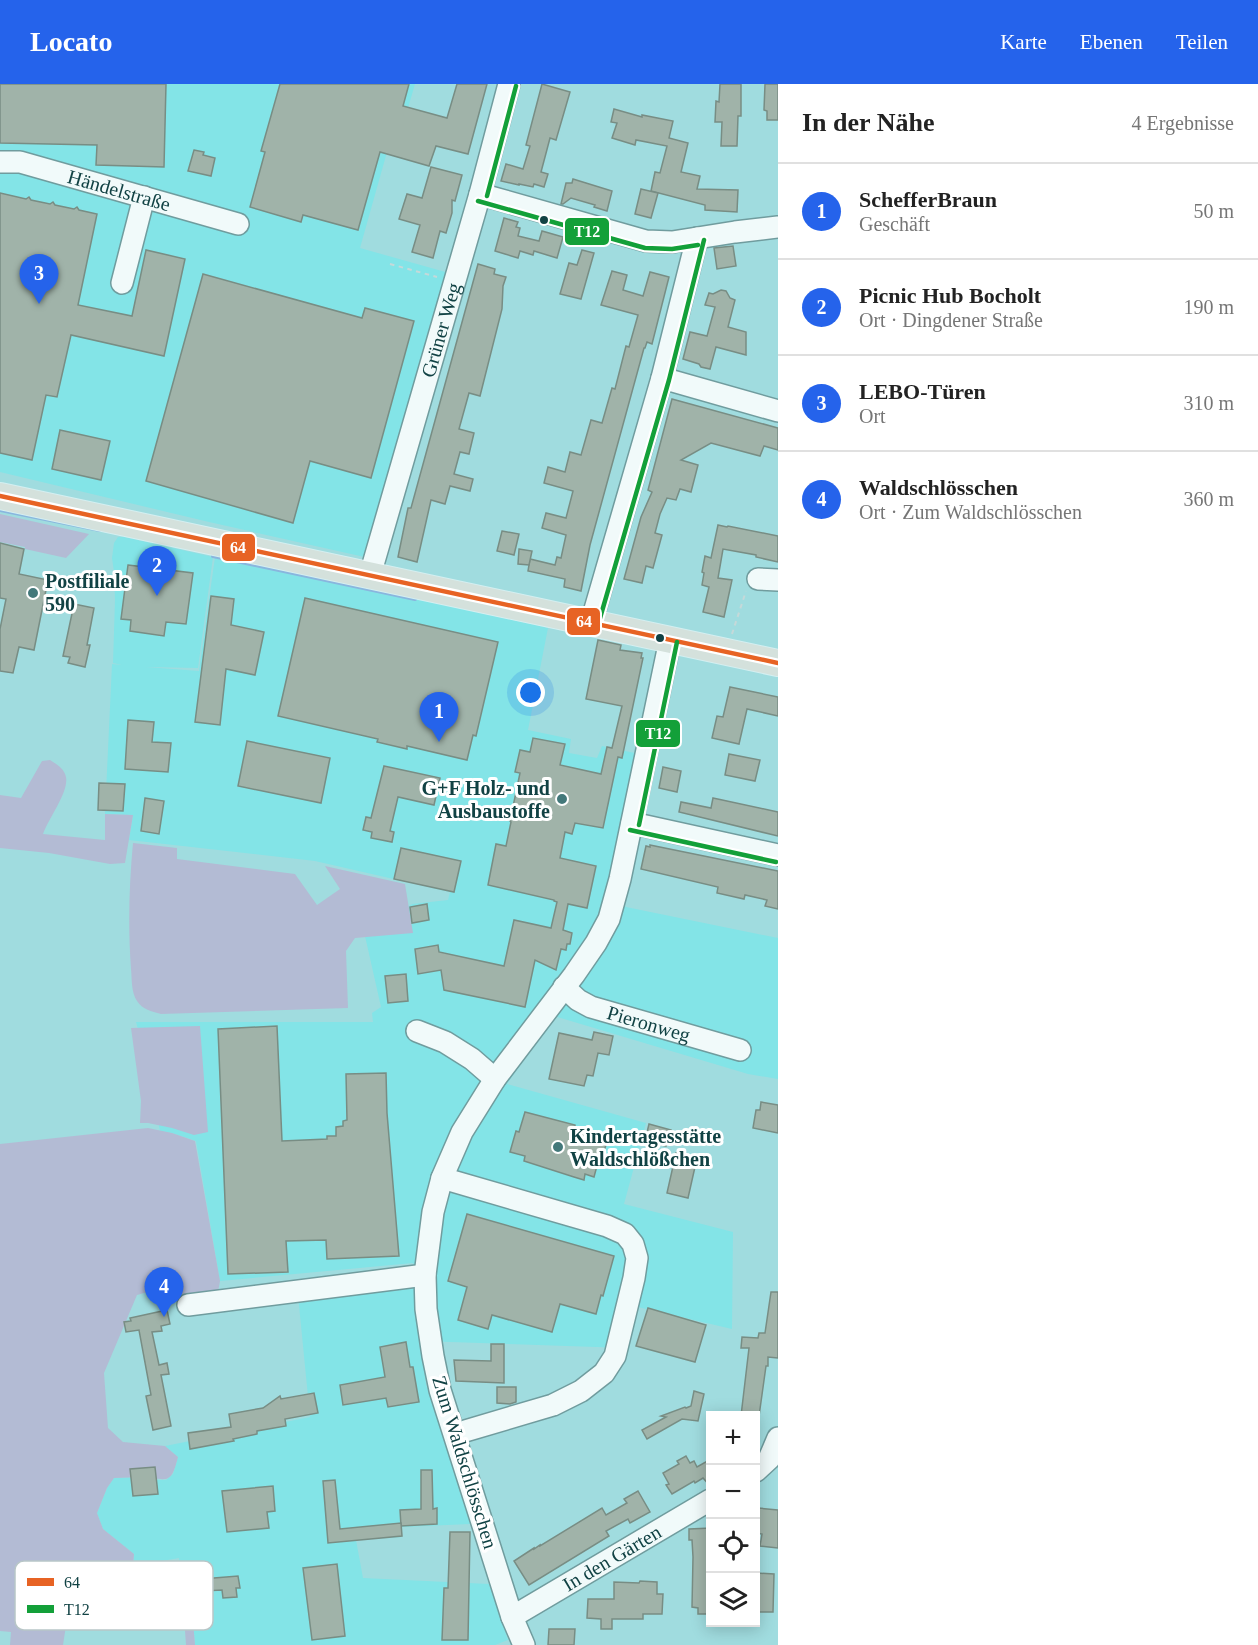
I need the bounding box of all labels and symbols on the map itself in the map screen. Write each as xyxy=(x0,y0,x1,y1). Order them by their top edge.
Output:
street label: Händelstraße xyxy=(65,165,173,215)
unlabelled marker xyxy=(538,214,550,226)
line badge: T12 xyxy=(564,217,610,246)
text: T12 xyxy=(574,223,600,240)
pin: 3 xyxy=(20,254,58,304)
street label: Grüner Weg xyxy=(417,280,466,380)
line badge: 64 xyxy=(221,533,256,562)
text: 64 xyxy=(230,539,246,556)
pin: 2 xyxy=(138,546,176,596)
place label: Postfiliale 590 xyxy=(45,570,130,615)
marker: Postfiliale 590 xyxy=(26,586,40,600)
line badge: 64 xyxy=(566,607,601,636)
text: 64 xyxy=(576,613,592,630)
unlabelled marker xyxy=(654,632,666,644)
your location xyxy=(516,678,545,707)
pin: 1 xyxy=(420,692,458,742)
line badge: T12 xyxy=(635,719,681,748)
text: T12 xyxy=(645,725,671,742)
place label: G+F Holz- und Ausbaustoffe xyxy=(422,777,550,822)
marker: G+F Holz- und Ausbaustoffe xyxy=(555,792,569,806)
street label: Pieronweg xyxy=(605,1001,693,1047)
place label: Kindertagesstätte Waldschlößchen xyxy=(570,1125,721,1170)
marker: Kindertagesstätte Waldschlößchen xyxy=(551,1140,565,1154)
pin: 4 xyxy=(144,1268,184,1317)
street label: Zum Waldschlösschen xyxy=(428,1373,502,1551)
street label: In den Gärten xyxy=(559,1521,665,1595)
legend xyxy=(15,1561,213,1630)
text: 64 xyxy=(64,1574,80,1591)
text: T12 xyxy=(64,1601,90,1618)

